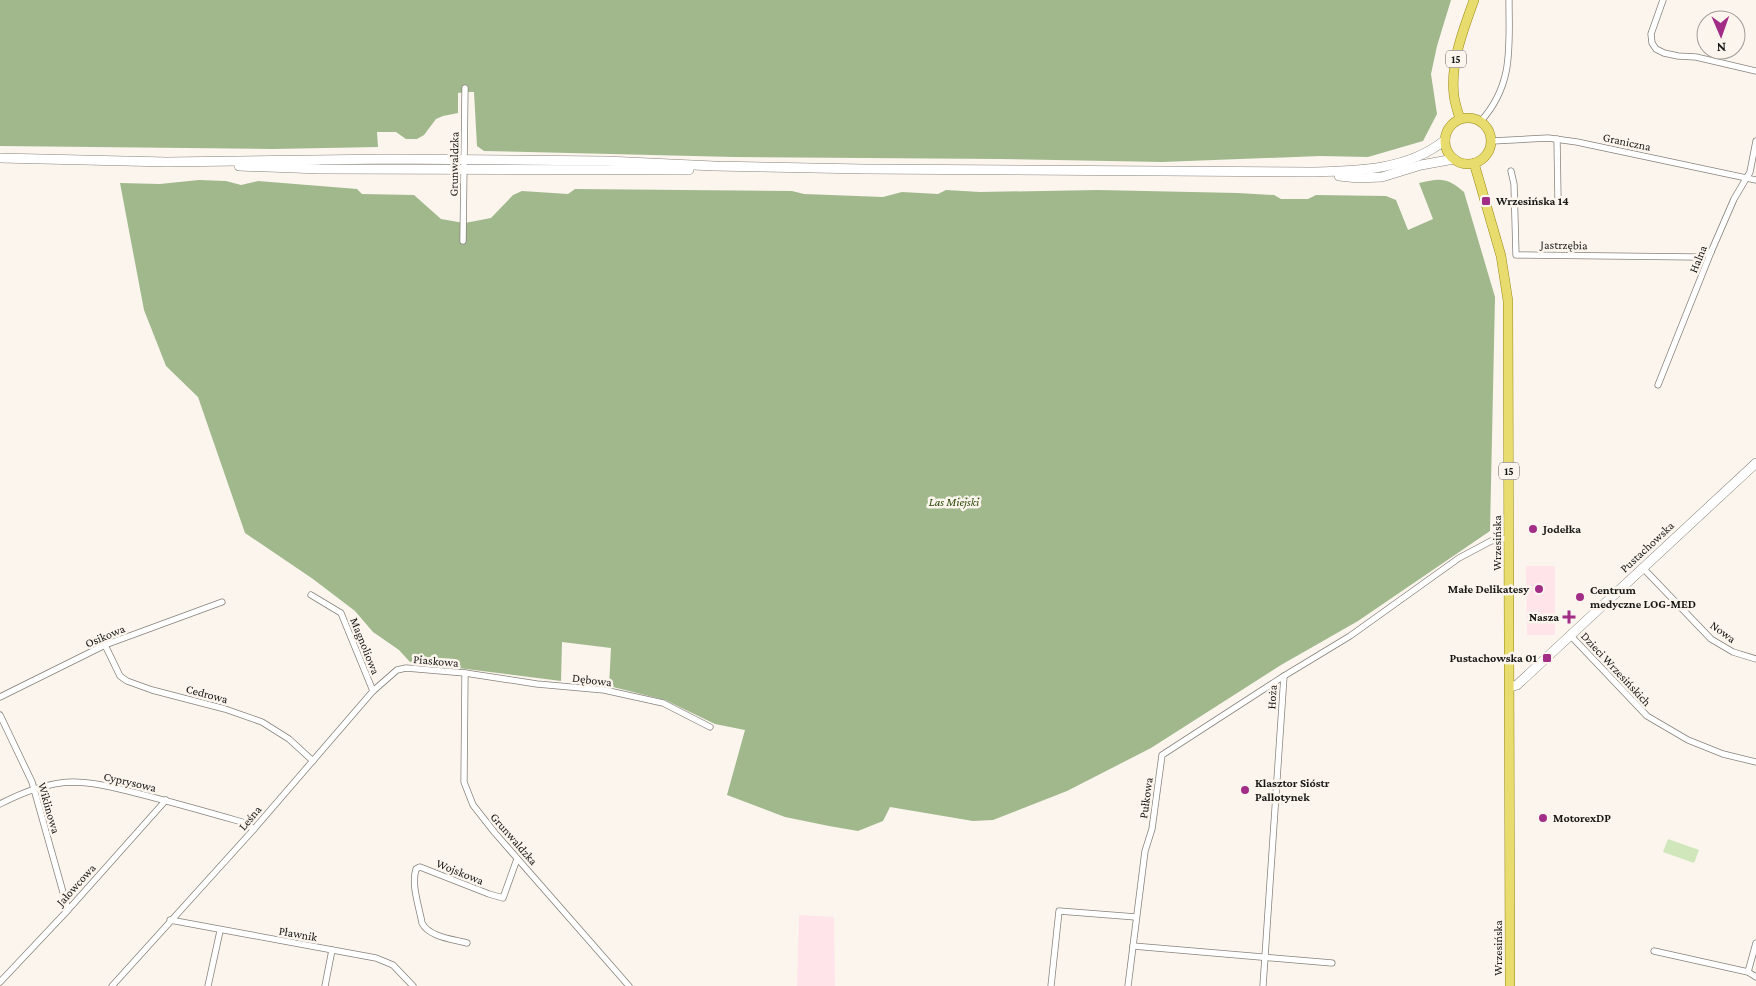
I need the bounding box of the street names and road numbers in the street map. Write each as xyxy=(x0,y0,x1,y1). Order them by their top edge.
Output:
road number: 15 xyxy=(1446,51,1466,68)
street label: Graniczna xyxy=(1602,130,1653,154)
street label: Grunwaldzka xyxy=(446,131,462,196)
street label: Jastrzębia xyxy=(1539,238,1588,252)
street label: Halna xyxy=(1686,243,1710,275)
road number: 15 xyxy=(1499,462,1519,480)
street label: Wrzesińska xyxy=(1490,515,1504,571)
street label: Pustachowska xyxy=(1617,518,1677,575)
street label: Magnoliowa xyxy=(347,615,383,677)
street label: Nowa xyxy=(1708,618,1739,646)
street label: Osikowa xyxy=(83,621,127,651)
street label: Dzieci Wrzesińskich xyxy=(1578,629,1654,709)
street label: Piaskowa xyxy=(413,652,460,670)
street label: Dębowa xyxy=(571,671,613,689)
street label: Cedrowa xyxy=(184,682,230,706)
street label: Hoża xyxy=(1264,684,1280,710)
street label: Cyprysowa xyxy=(102,769,158,795)
street label: Pułkowa xyxy=(1136,776,1156,819)
street label: Wiklinowa xyxy=(35,781,63,836)
street label: Leśna xyxy=(236,802,265,833)
street label: Grunwaldzka xyxy=(487,810,541,868)
street label: Wojskowa xyxy=(434,856,486,888)
street label: Jałowcowa xyxy=(53,861,99,910)
street label: Wrzesińska xyxy=(1491,920,1505,976)
street label: Pławnik xyxy=(278,924,319,944)

